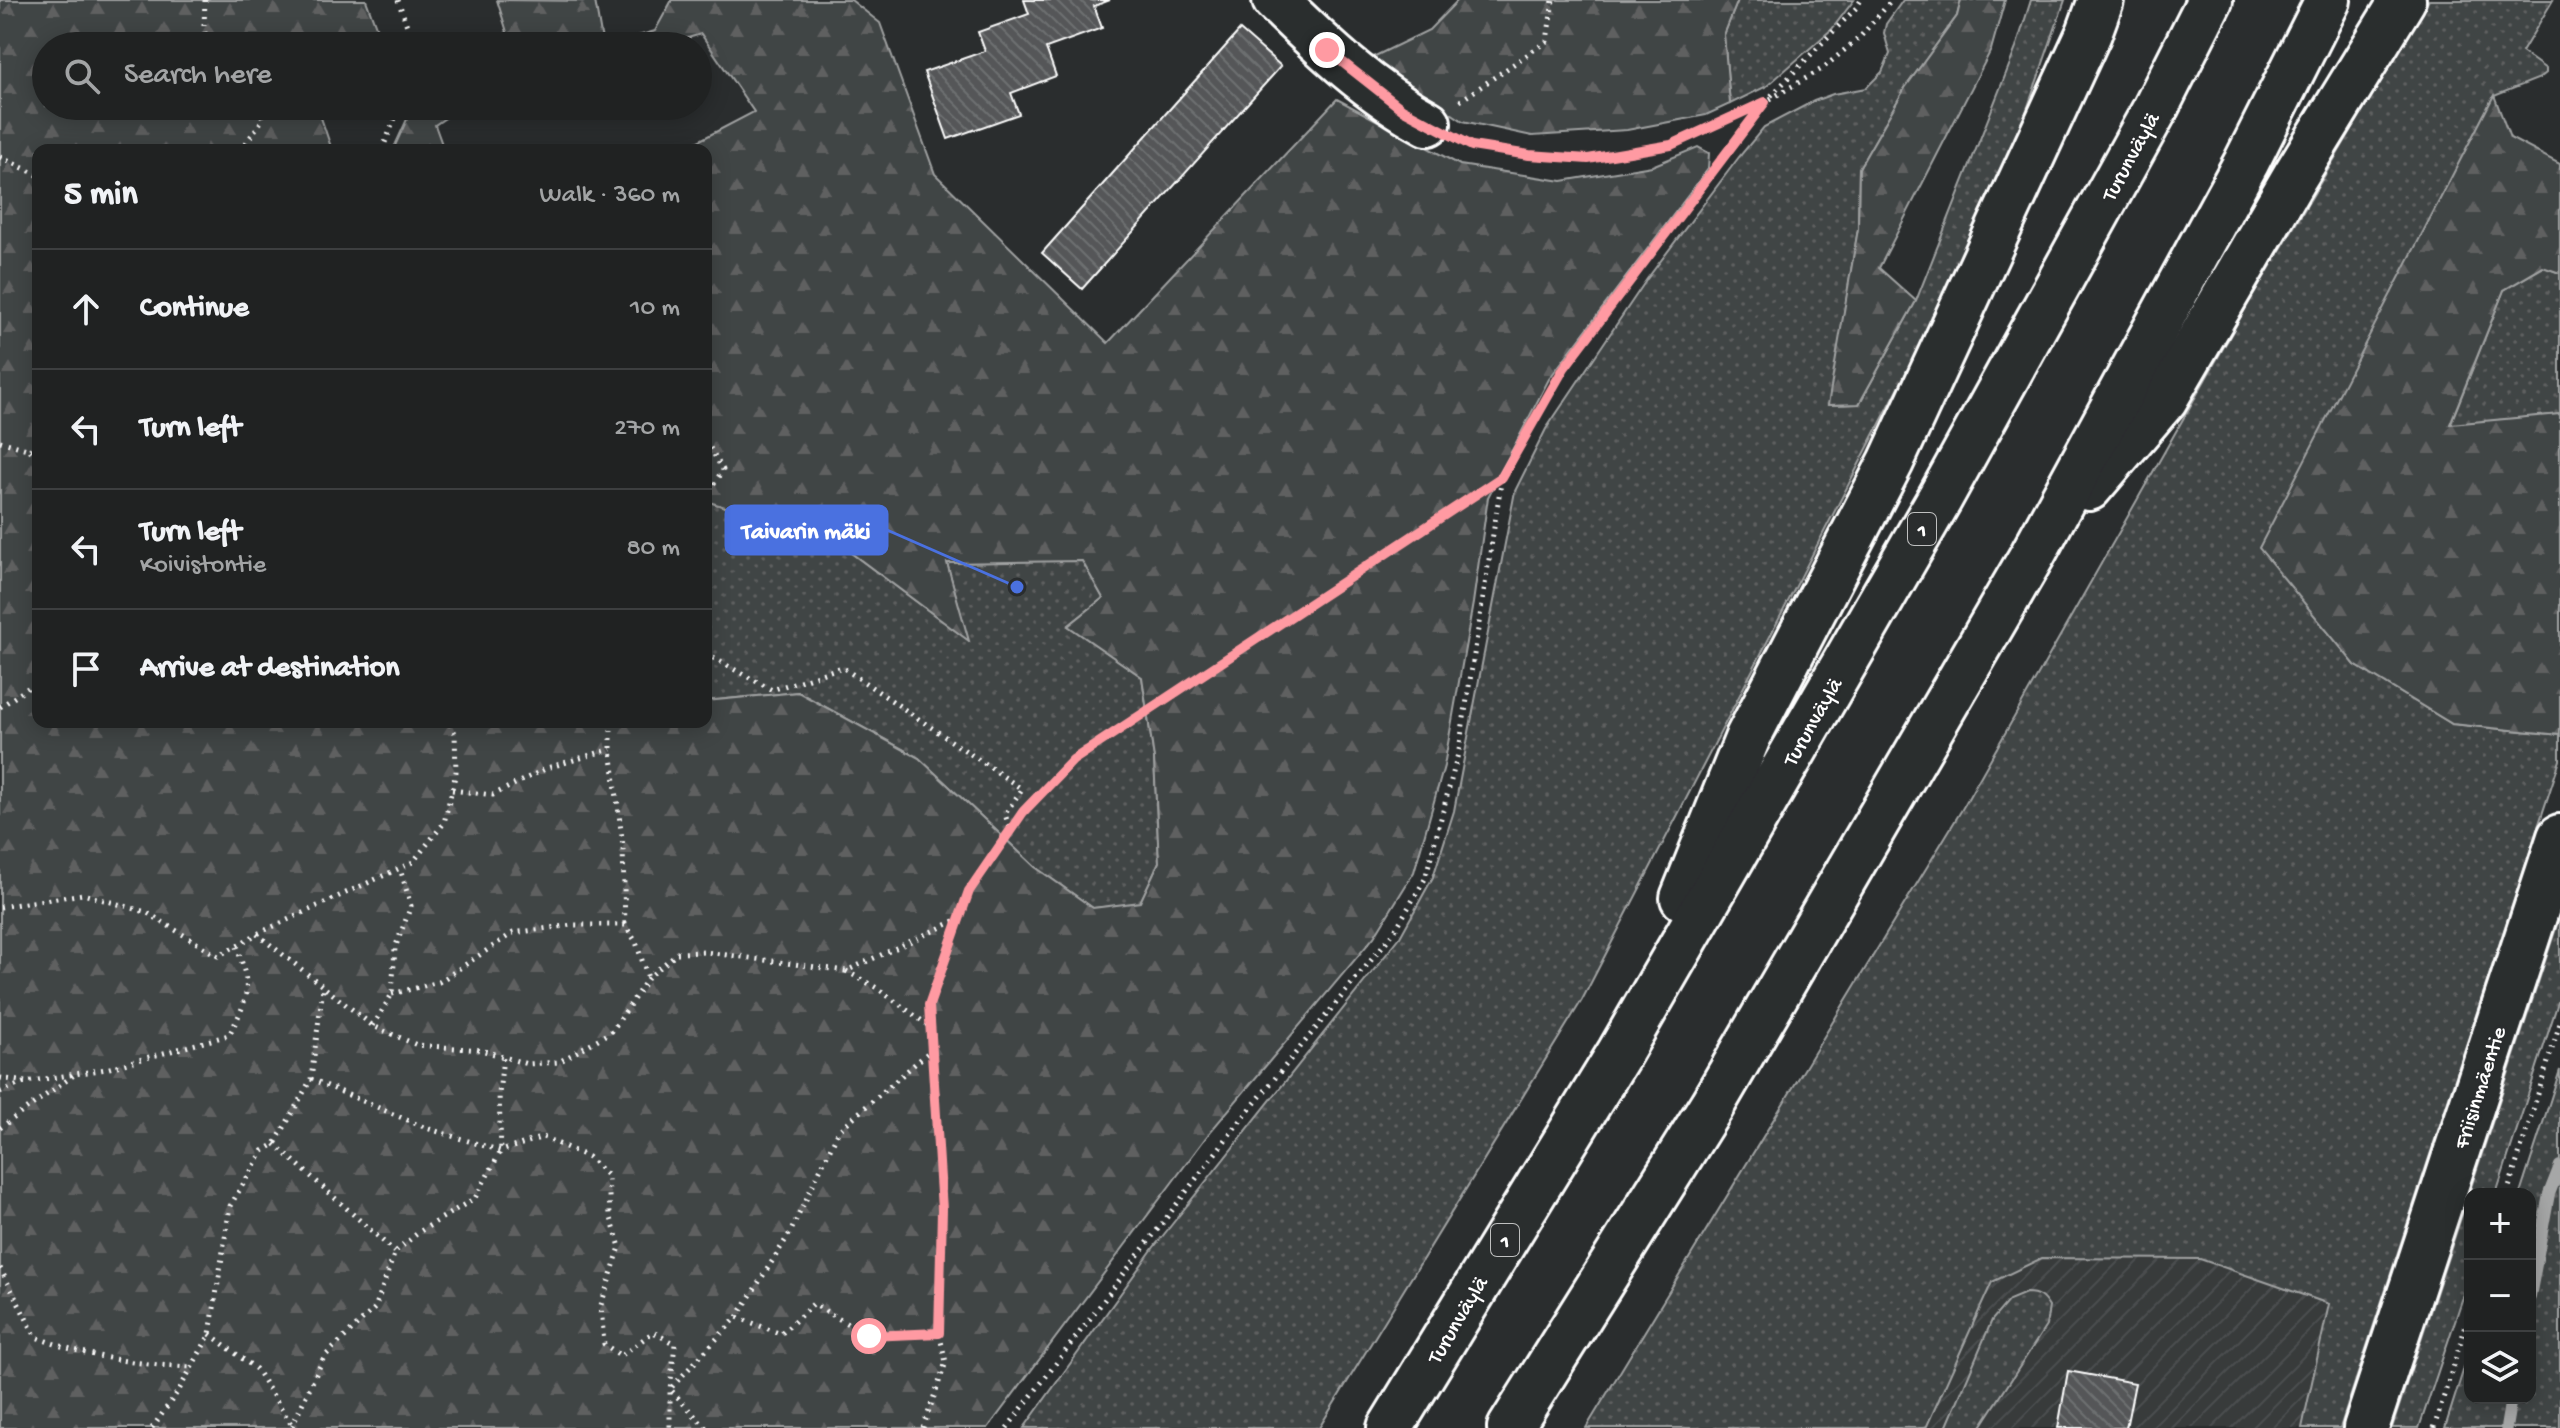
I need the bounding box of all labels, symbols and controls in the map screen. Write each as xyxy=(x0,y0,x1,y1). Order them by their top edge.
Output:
search box xyxy=(32,32,712,120)
route end xyxy=(1309,32,1345,68)
icon: search xyxy=(60,54,104,98)
text: Search here xyxy=(124,59,272,94)
street label: Turunväylä xyxy=(2097,108,2168,208)
text: 5 min xyxy=(64,176,138,216)
text: Walk · 360 m xyxy=(540,181,680,212)
icon: ahead xyxy=(64,287,108,331)
text: Continue xyxy=(140,292,249,327)
text: 10 m xyxy=(630,294,680,325)
icon: left xyxy=(64,407,108,451)
text: Turn left xyxy=(140,412,241,447)
text: 270 m xyxy=(614,414,680,445)
callout: Taivarin mäki xyxy=(726,506,887,554)
road number: 1 xyxy=(1908,513,1936,545)
text: Turn left xyxy=(140,516,241,551)
text: Taivarin mäki xyxy=(740,519,870,548)
icon: left xyxy=(64,527,108,571)
text: 80 m xyxy=(626,534,680,565)
text: Koivistontie xyxy=(140,551,266,582)
icon: arrive xyxy=(64,647,108,691)
text: Arrive at destination xyxy=(140,652,400,687)
street label: Turunväylä xyxy=(1778,674,1850,773)
street label: Friisinmäentie xyxy=(2450,1023,2514,1153)
map controls xyxy=(2464,1188,2536,1404)
button: + xyxy=(2464,1188,2536,1260)
road number: 1 xyxy=(1491,1224,1519,1256)
button: − xyxy=(2464,1260,2536,1332)
street label: Turunväylä xyxy=(1422,1272,1496,1371)
route start xyxy=(851,1318,887,1354)
button: layers xyxy=(2464,1332,2536,1404)

